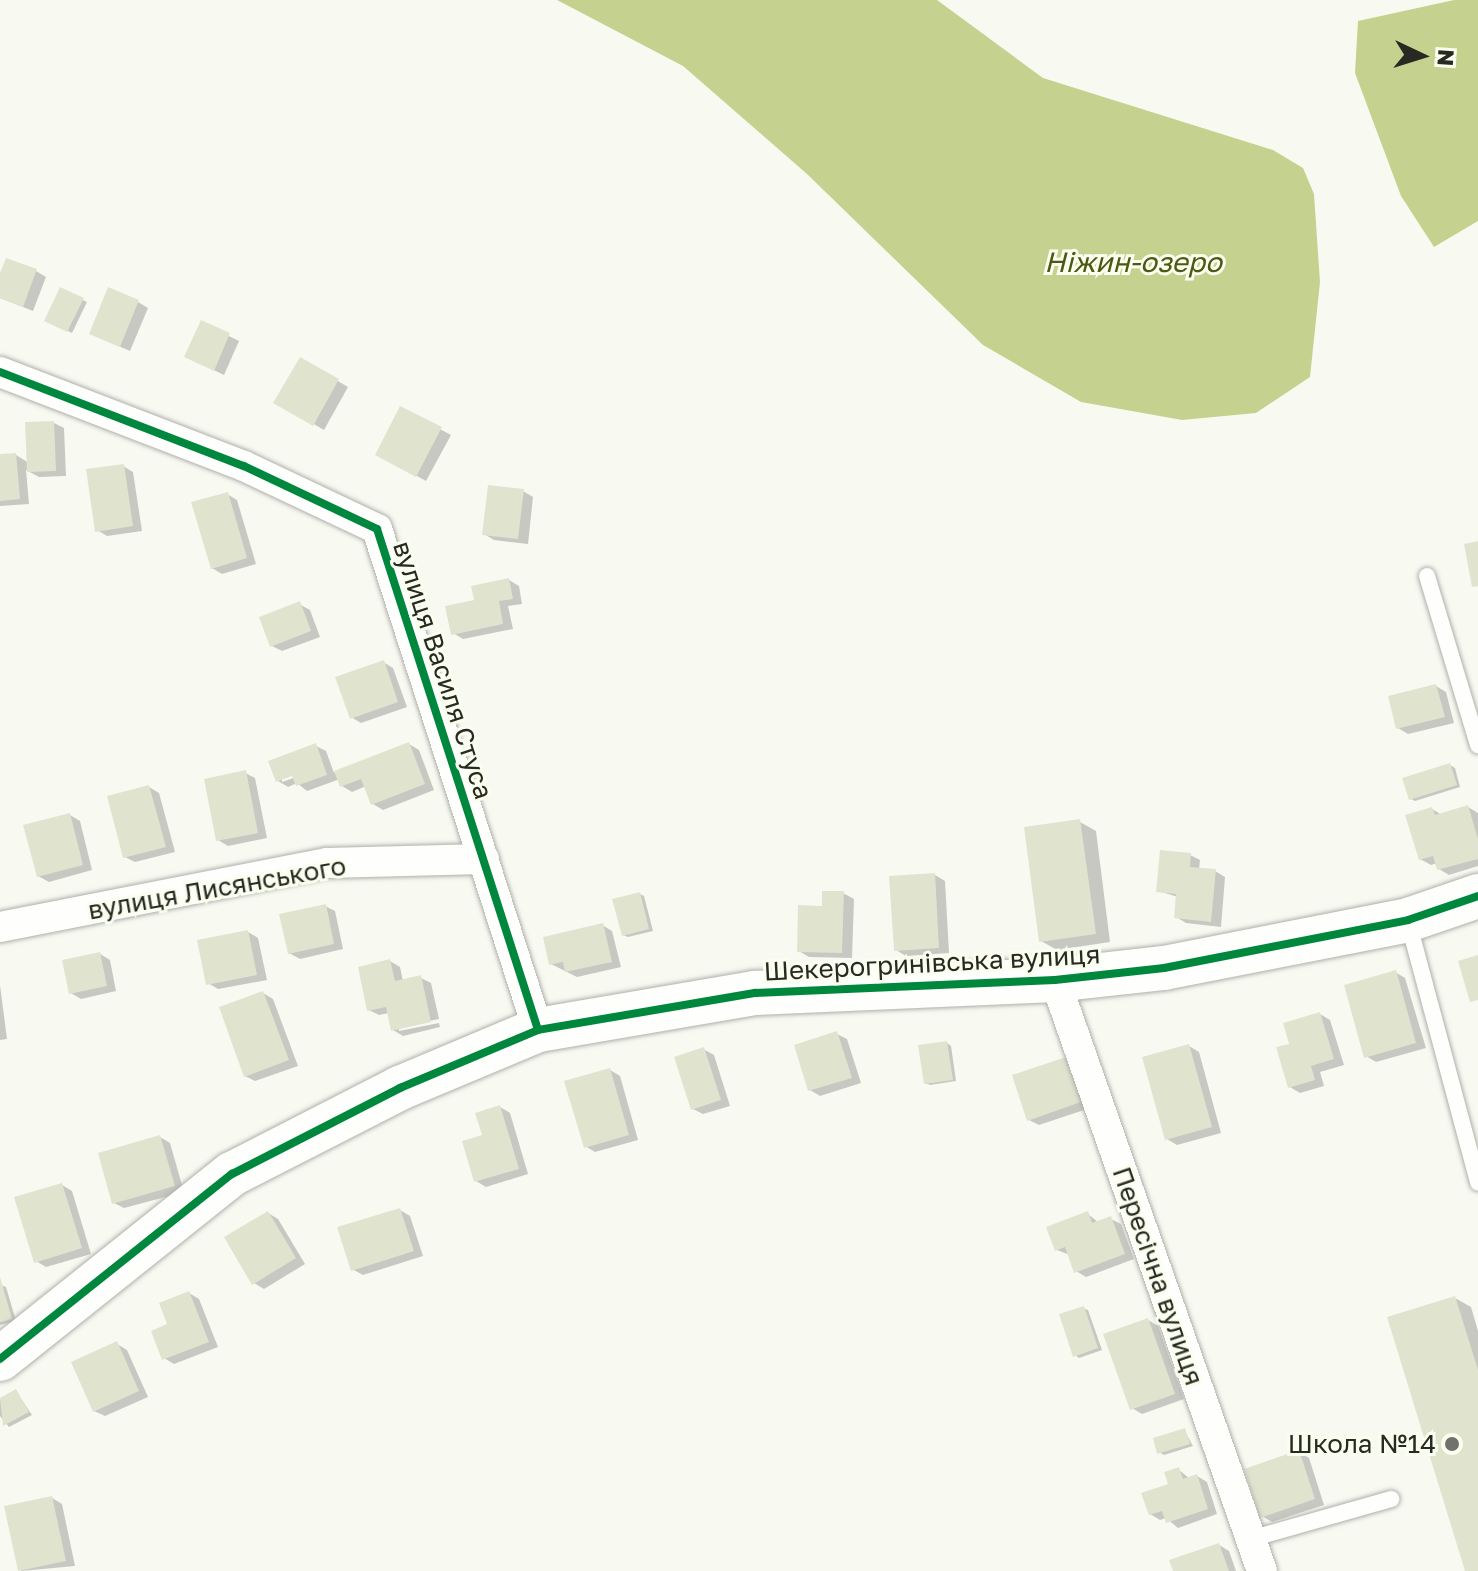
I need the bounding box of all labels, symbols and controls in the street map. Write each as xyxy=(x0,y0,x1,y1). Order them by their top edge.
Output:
north arrow xyxy=(1382,16,1462,96)
text: N xyxy=(1432,48,1460,67)
water label: Ніжин-озеро xyxy=(1044,245,1222,279)
street label: вулиця Василя Стуса xyxy=(387,537,499,803)
street label: вулиця Лисянського xyxy=(86,850,348,926)
street label: Шекерогринівська вулиця xyxy=(763,939,1101,987)
street label: Пересічна вулиця xyxy=(1106,1163,1210,1389)
place label: Школа №14 xyxy=(1288,1428,1436,1460)
marker: Школа №14 xyxy=(1443,1435,1461,1453)

